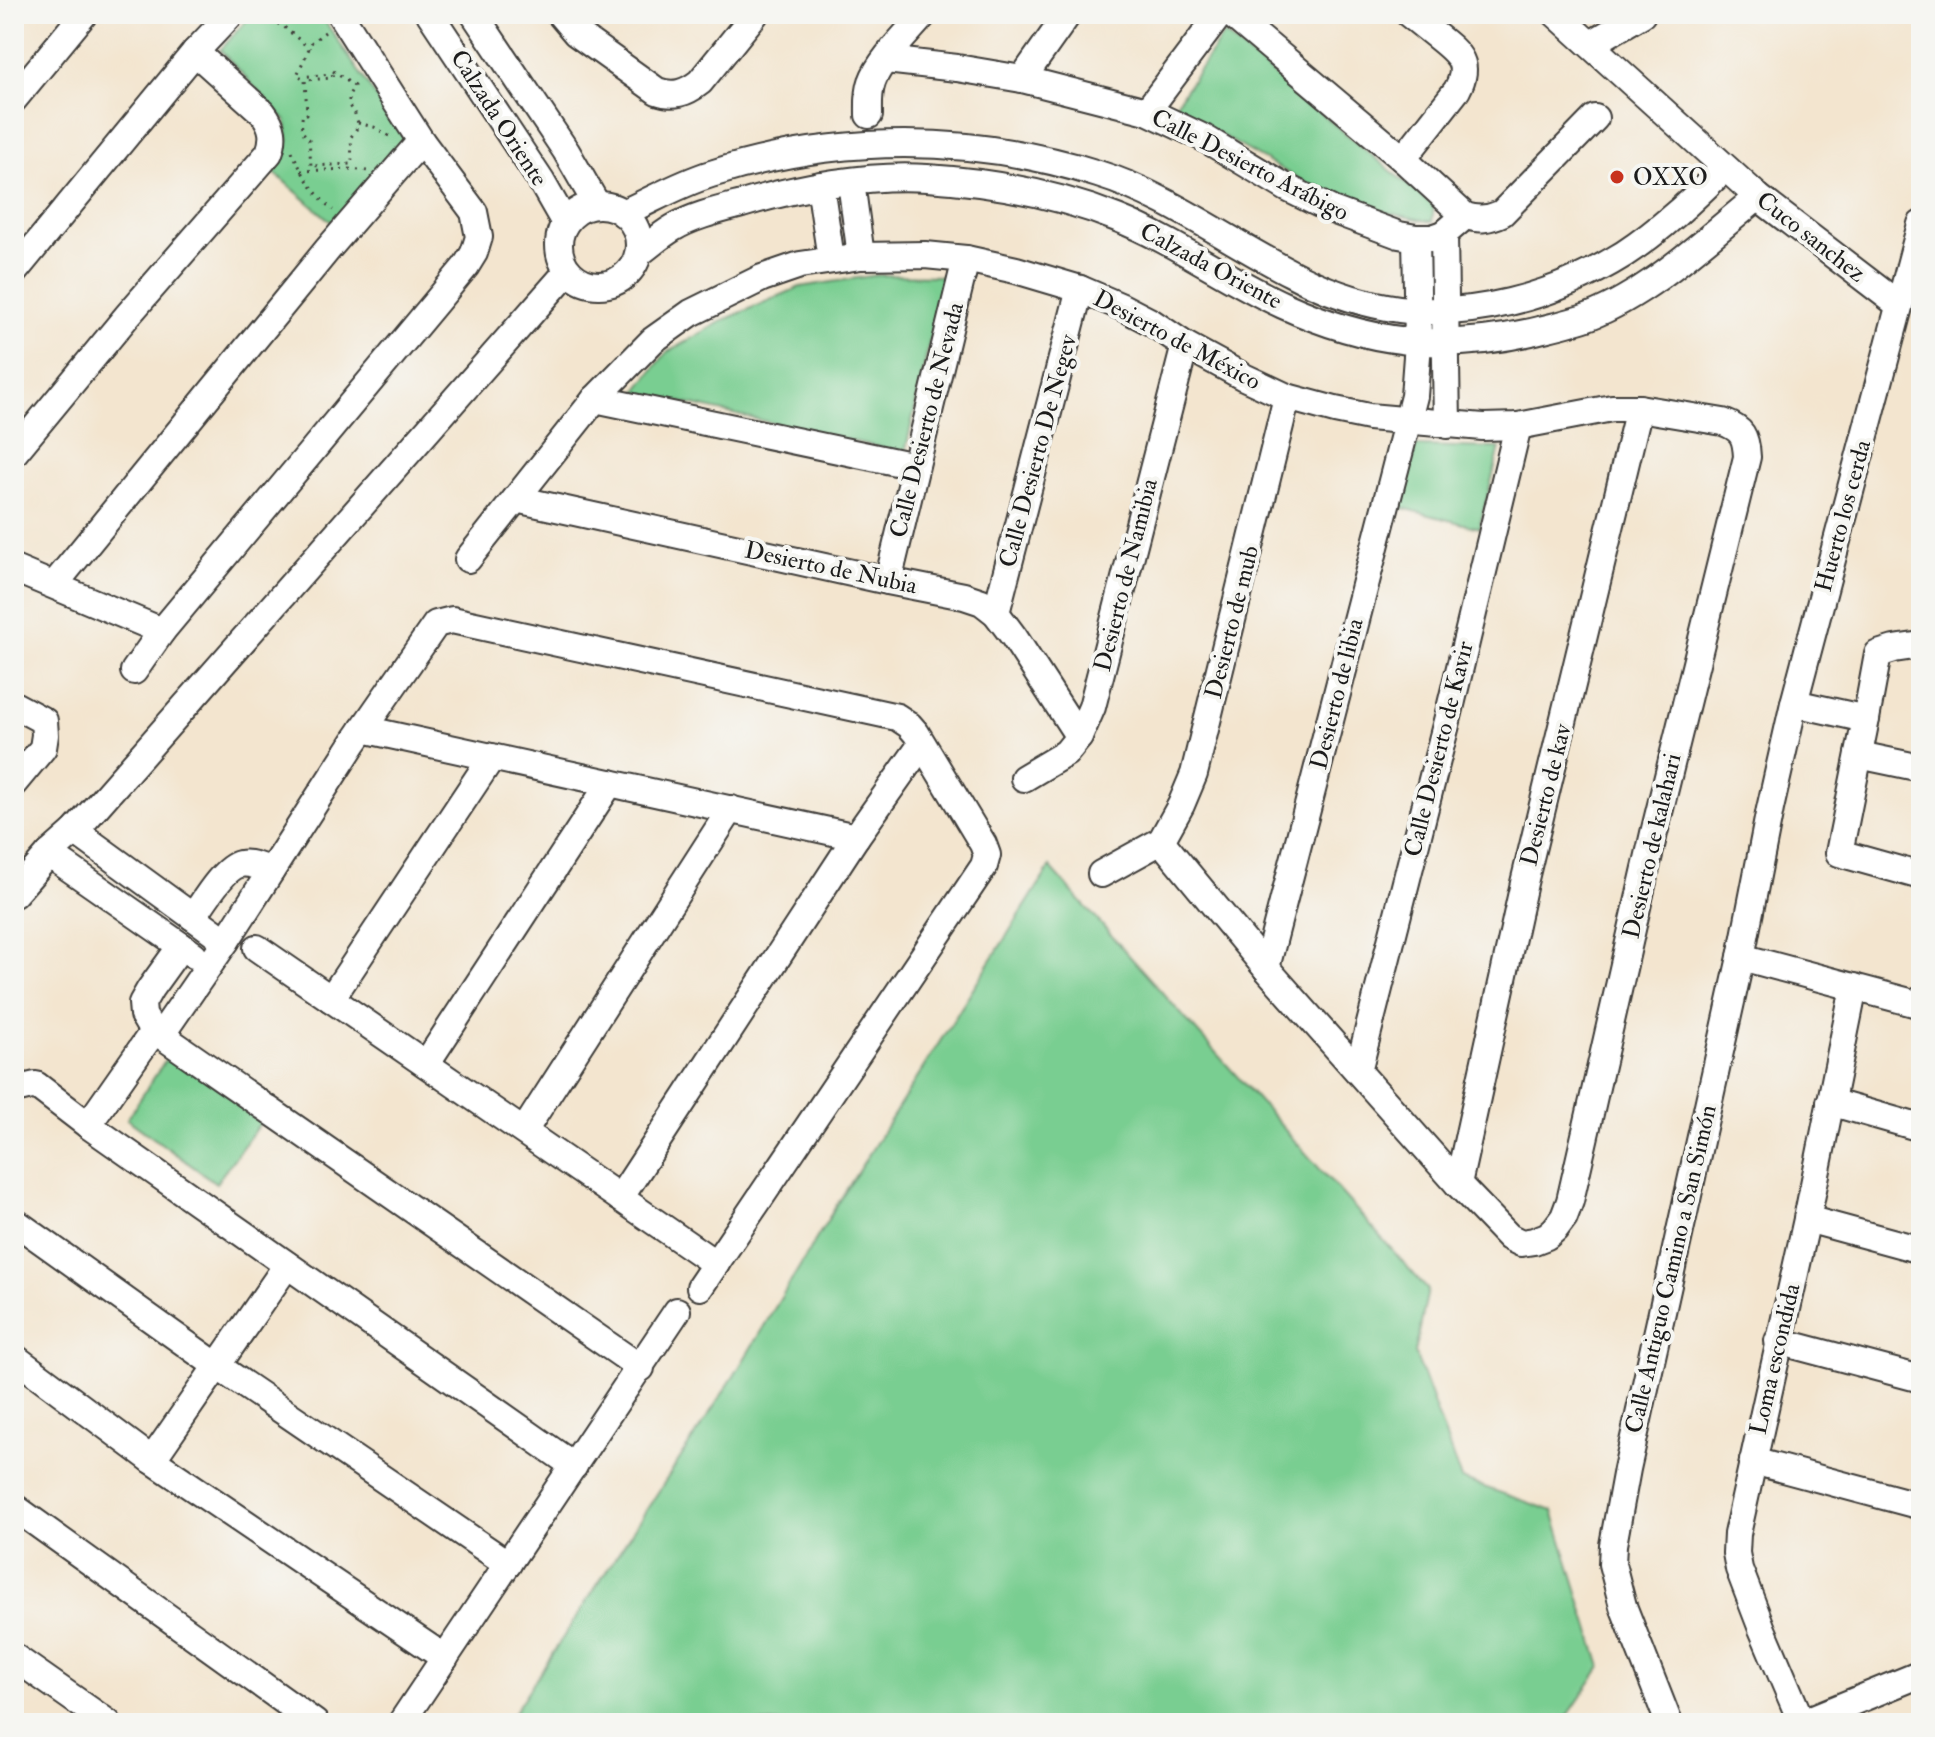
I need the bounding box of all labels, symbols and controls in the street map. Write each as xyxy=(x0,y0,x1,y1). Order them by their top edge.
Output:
street label: Calzada Oriente xyxy=(443,44,555,192)
street label: Calle Desierto Arábigo xyxy=(1146,102,1354,228)
place label: OXXO xyxy=(1633,162,1708,193)
marker: OXXO xyxy=(1608,168,1626,186)
street label: Cuco sanchez xyxy=(1750,185,1872,290)
street label: Calzada Oriente xyxy=(1135,216,1287,316)
street label: Desierto de México xyxy=(1088,283,1266,397)
street label: Calle Desierto de Nevada xyxy=(883,298,972,541)
street label: Calle Desierto De Negev xyxy=(992,331,1084,571)
street label: Huerto los cerda xyxy=(1808,435,1878,595)
street label: Desierto de Namibia xyxy=(1087,474,1165,675)
street label: Desierto de Nubia xyxy=(742,535,921,602)
street label: Desierto de mub xyxy=(1198,542,1266,702)
street label: Desierto de libia xyxy=(1303,614,1371,773)
street label: Calle Desierto de Kavir xyxy=(1397,638,1481,860)
street label: Desierto de kav xyxy=(1513,720,1579,869)
street label: Desierto de kalahari xyxy=(1616,750,1688,942)
street label: Calle Antiguo Camino a San Simón xyxy=(1618,1102,1724,1436)
street label: Loma escondida xyxy=(1743,1279,1808,1438)

